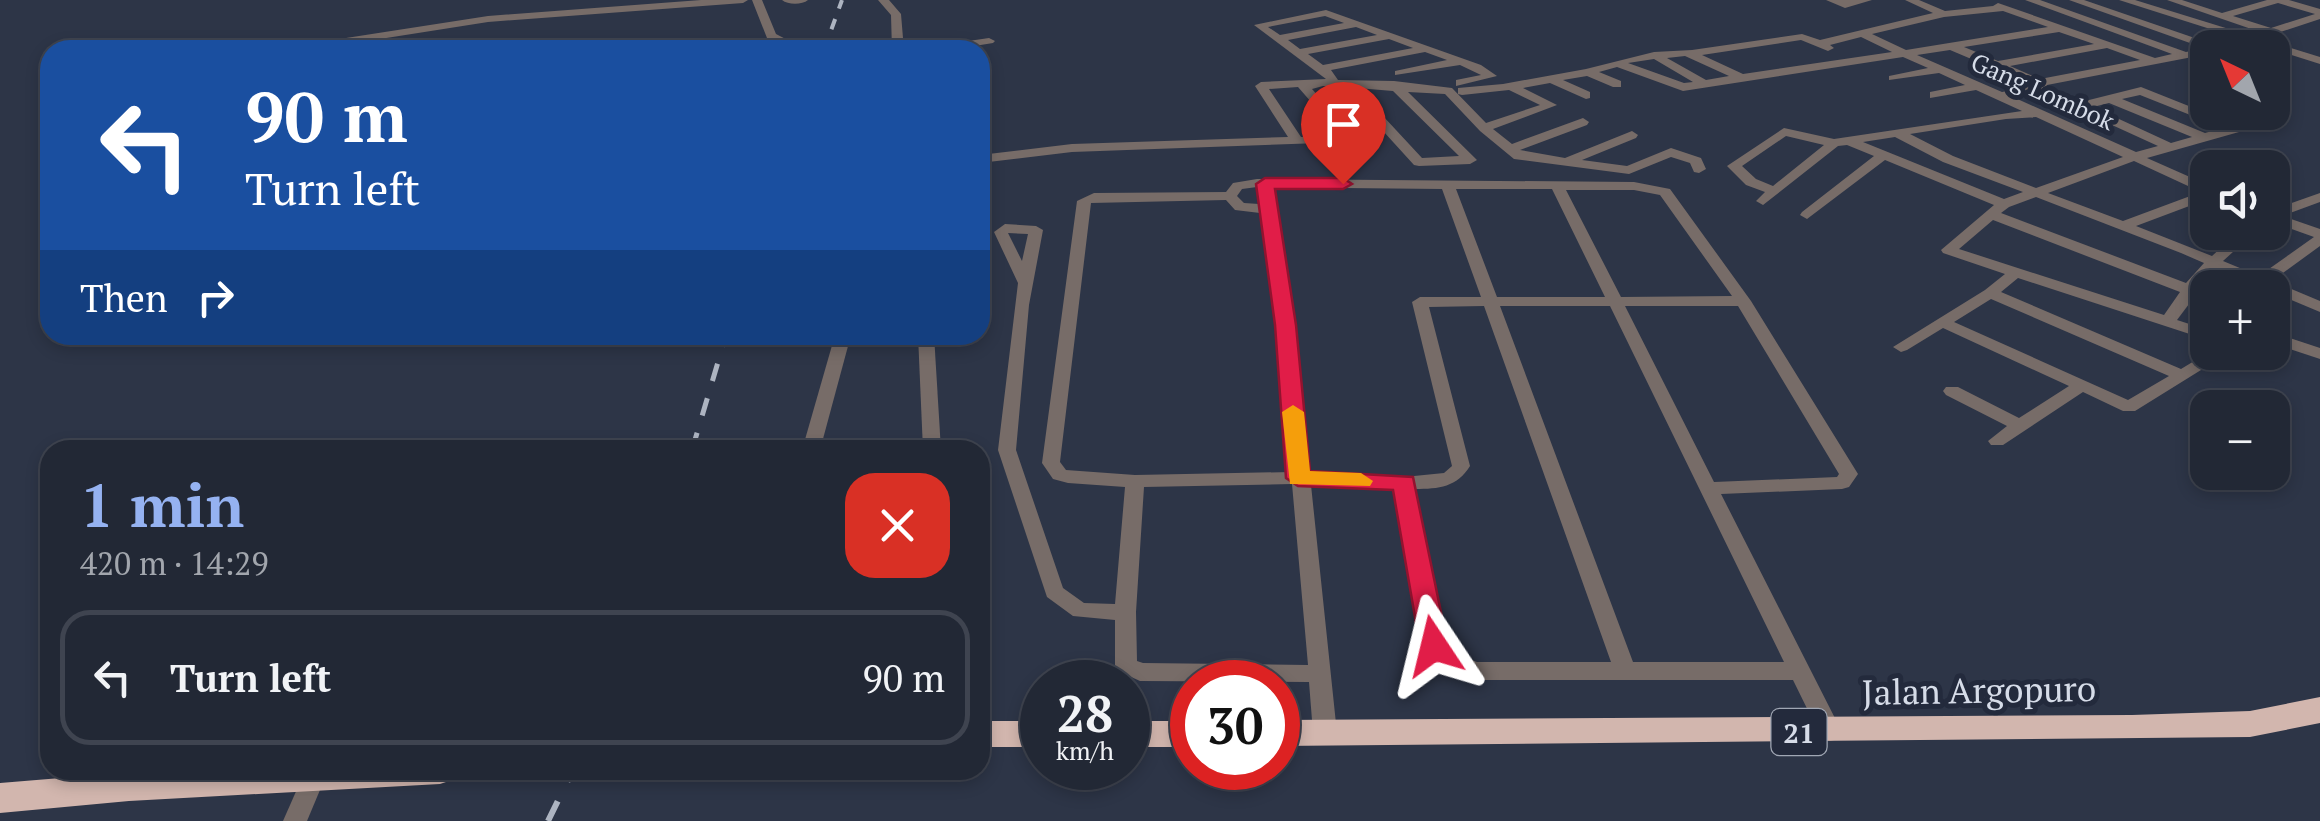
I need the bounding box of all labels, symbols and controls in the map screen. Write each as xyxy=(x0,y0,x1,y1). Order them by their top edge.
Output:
north arrow xyxy=(2190,30,2290,130)
map controls xyxy=(2190,30,2290,490)
street label: Gang Lombok xyxy=(1966,45,2120,137)
text: 90 m xyxy=(245,69,408,162)
icon: left xyxy=(80,80,210,210)
pin xyxy=(1301,82,1386,185)
icon: arrive xyxy=(1316,97,1371,152)
button: sound xyxy=(2190,150,2290,250)
text: Turn left xyxy=(245,158,420,218)
icon: right xyxy=(188,270,243,325)
button: + xyxy=(2190,270,2290,370)
text: Then xyxy=(80,273,168,323)
button: − xyxy=(2190,390,2290,490)
text: 1 min xyxy=(80,465,244,544)
button: close xyxy=(845,473,950,578)
text: 420 m · 14:29 xyxy=(80,542,268,584)
position arrow xyxy=(1382,594,1486,698)
icon: left xyxy=(85,650,140,705)
text: Turn left xyxy=(170,653,331,703)
text: 90 m xyxy=(862,653,945,703)
speed limit sign: 30 xyxy=(1170,660,1300,790)
street label: Jalan Argopuro xyxy=(1861,665,2097,715)
text: 28 xyxy=(1057,680,1113,746)
road number: 21 xyxy=(1772,709,1826,755)
text: km/h xyxy=(1056,734,1114,767)

